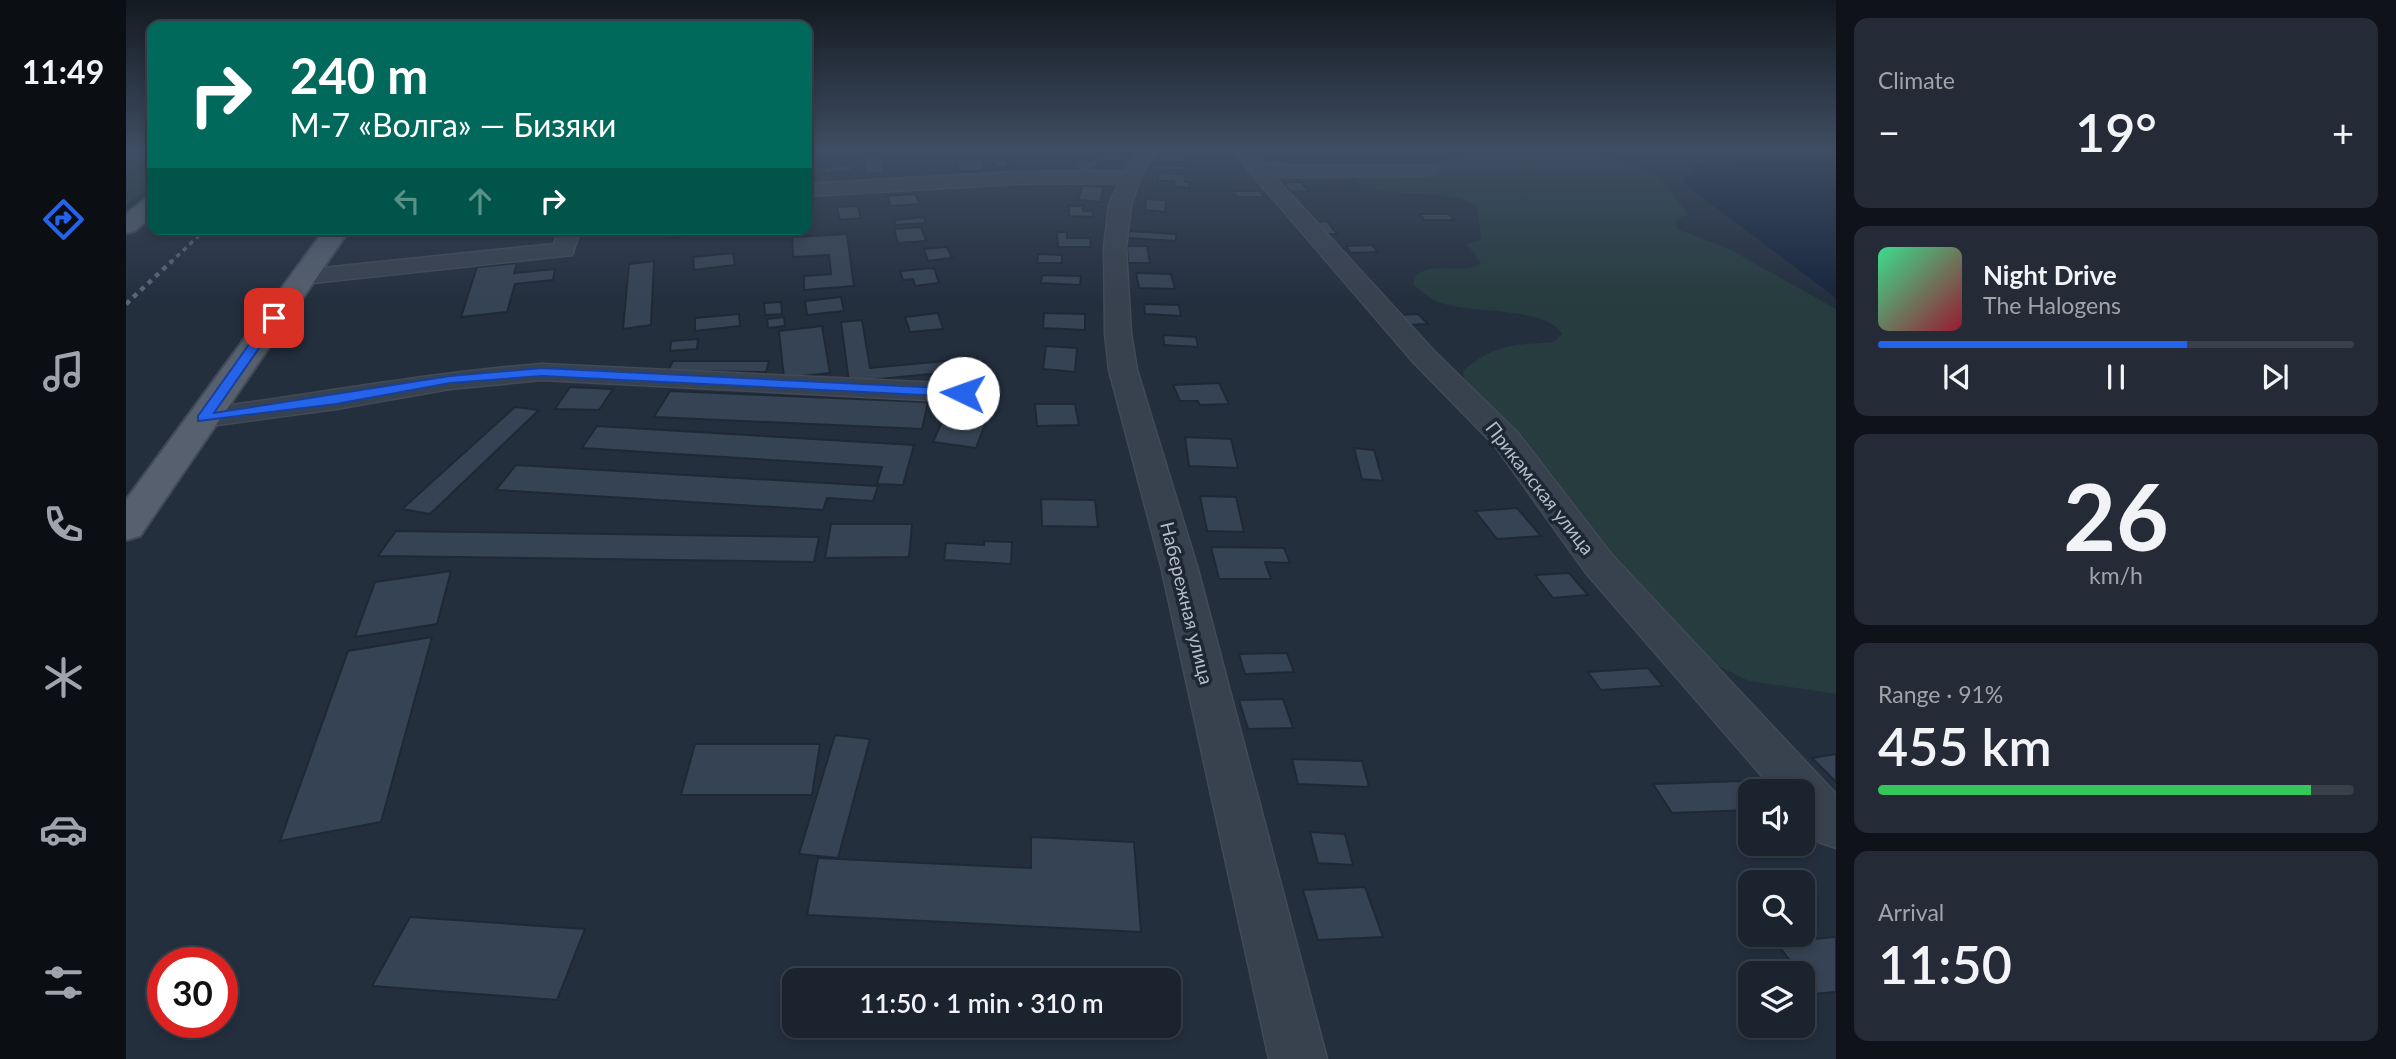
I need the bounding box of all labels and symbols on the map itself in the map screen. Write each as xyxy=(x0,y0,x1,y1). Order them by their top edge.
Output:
pin xyxy=(244,288,304,348)
position arrow xyxy=(926,356,1000,430)
street label: Прикамская улица xyxy=(1481,417,1600,559)
street label: Набережная улица xyxy=(1156,519,1219,687)
speed limit sign: 30 xyxy=(147,947,238,1038)

